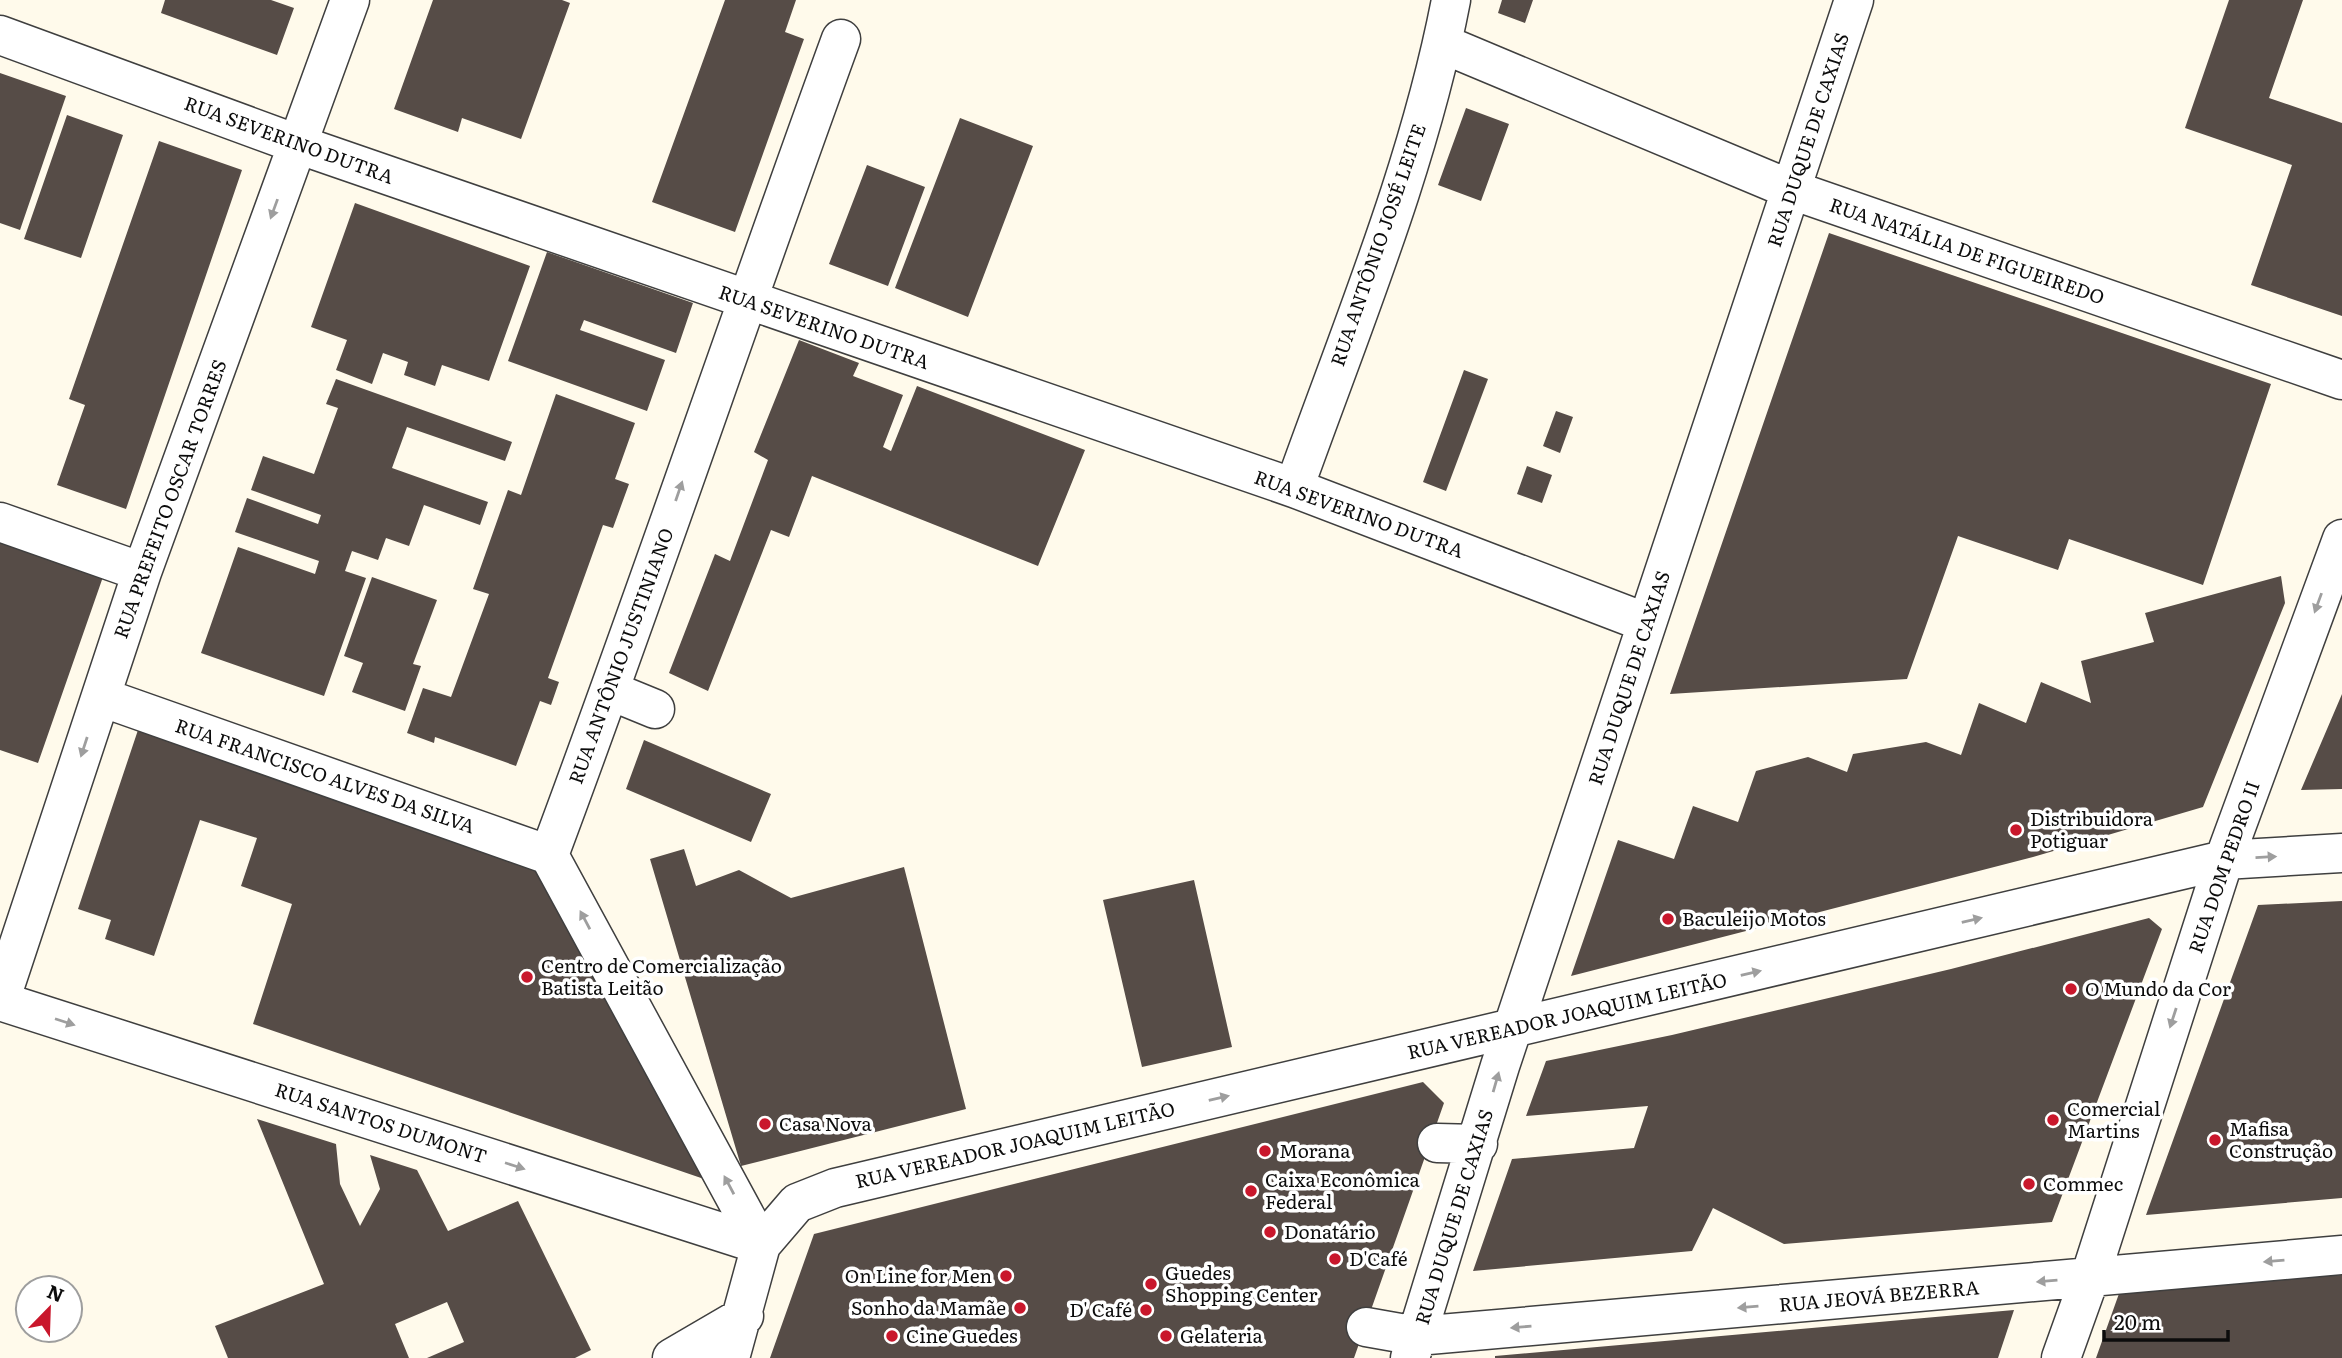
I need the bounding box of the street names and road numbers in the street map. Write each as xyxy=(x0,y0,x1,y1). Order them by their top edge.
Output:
street label: RUA DUQUE DE CAXIAS xyxy=(1759,29,1855,250)
street label: RUA SEVERINO DUTRA xyxy=(181,88,398,190)
street label: RUA ANTÔNIO JOSÉ LEITE xyxy=(1322,120,1432,370)
street label: RUA NATÁLIA DE FIGUEIREDO xyxy=(1826,190,2109,310)
street label: RUA SEVERINO DUTRA xyxy=(715,277,933,375)
street label: RUA PREFEITO OSCAR TORRES xyxy=(105,355,233,642)
street label: RUA SEVERINO DUTRA xyxy=(1251,462,1468,564)
street label: RUA ANTÔNIO JUSTINIANO xyxy=(561,524,679,788)
street label: RUA DUQUE DE CAXIAS xyxy=(1580,567,1676,788)
street label: RUA FRANCISCO ALVES DA SILVA xyxy=(172,711,479,840)
street label: RUA DOM PEDRO II xyxy=(2180,777,2266,957)
street label: RUA VEREADOR JOAQUIM LEITÃO xyxy=(1404,965,1729,1065)
street label: RUA SANTOS DUMONT xyxy=(272,1075,491,1170)
street label: RUA VEREADOR JOAQUIM LEITÃO xyxy=(852,1094,1177,1194)
street label: RUA DUQUE DE CAXIAS xyxy=(1407,1106,1499,1328)
street label: RUA JEOVÁ BEZERRA xyxy=(1778,1272,1980,1318)

